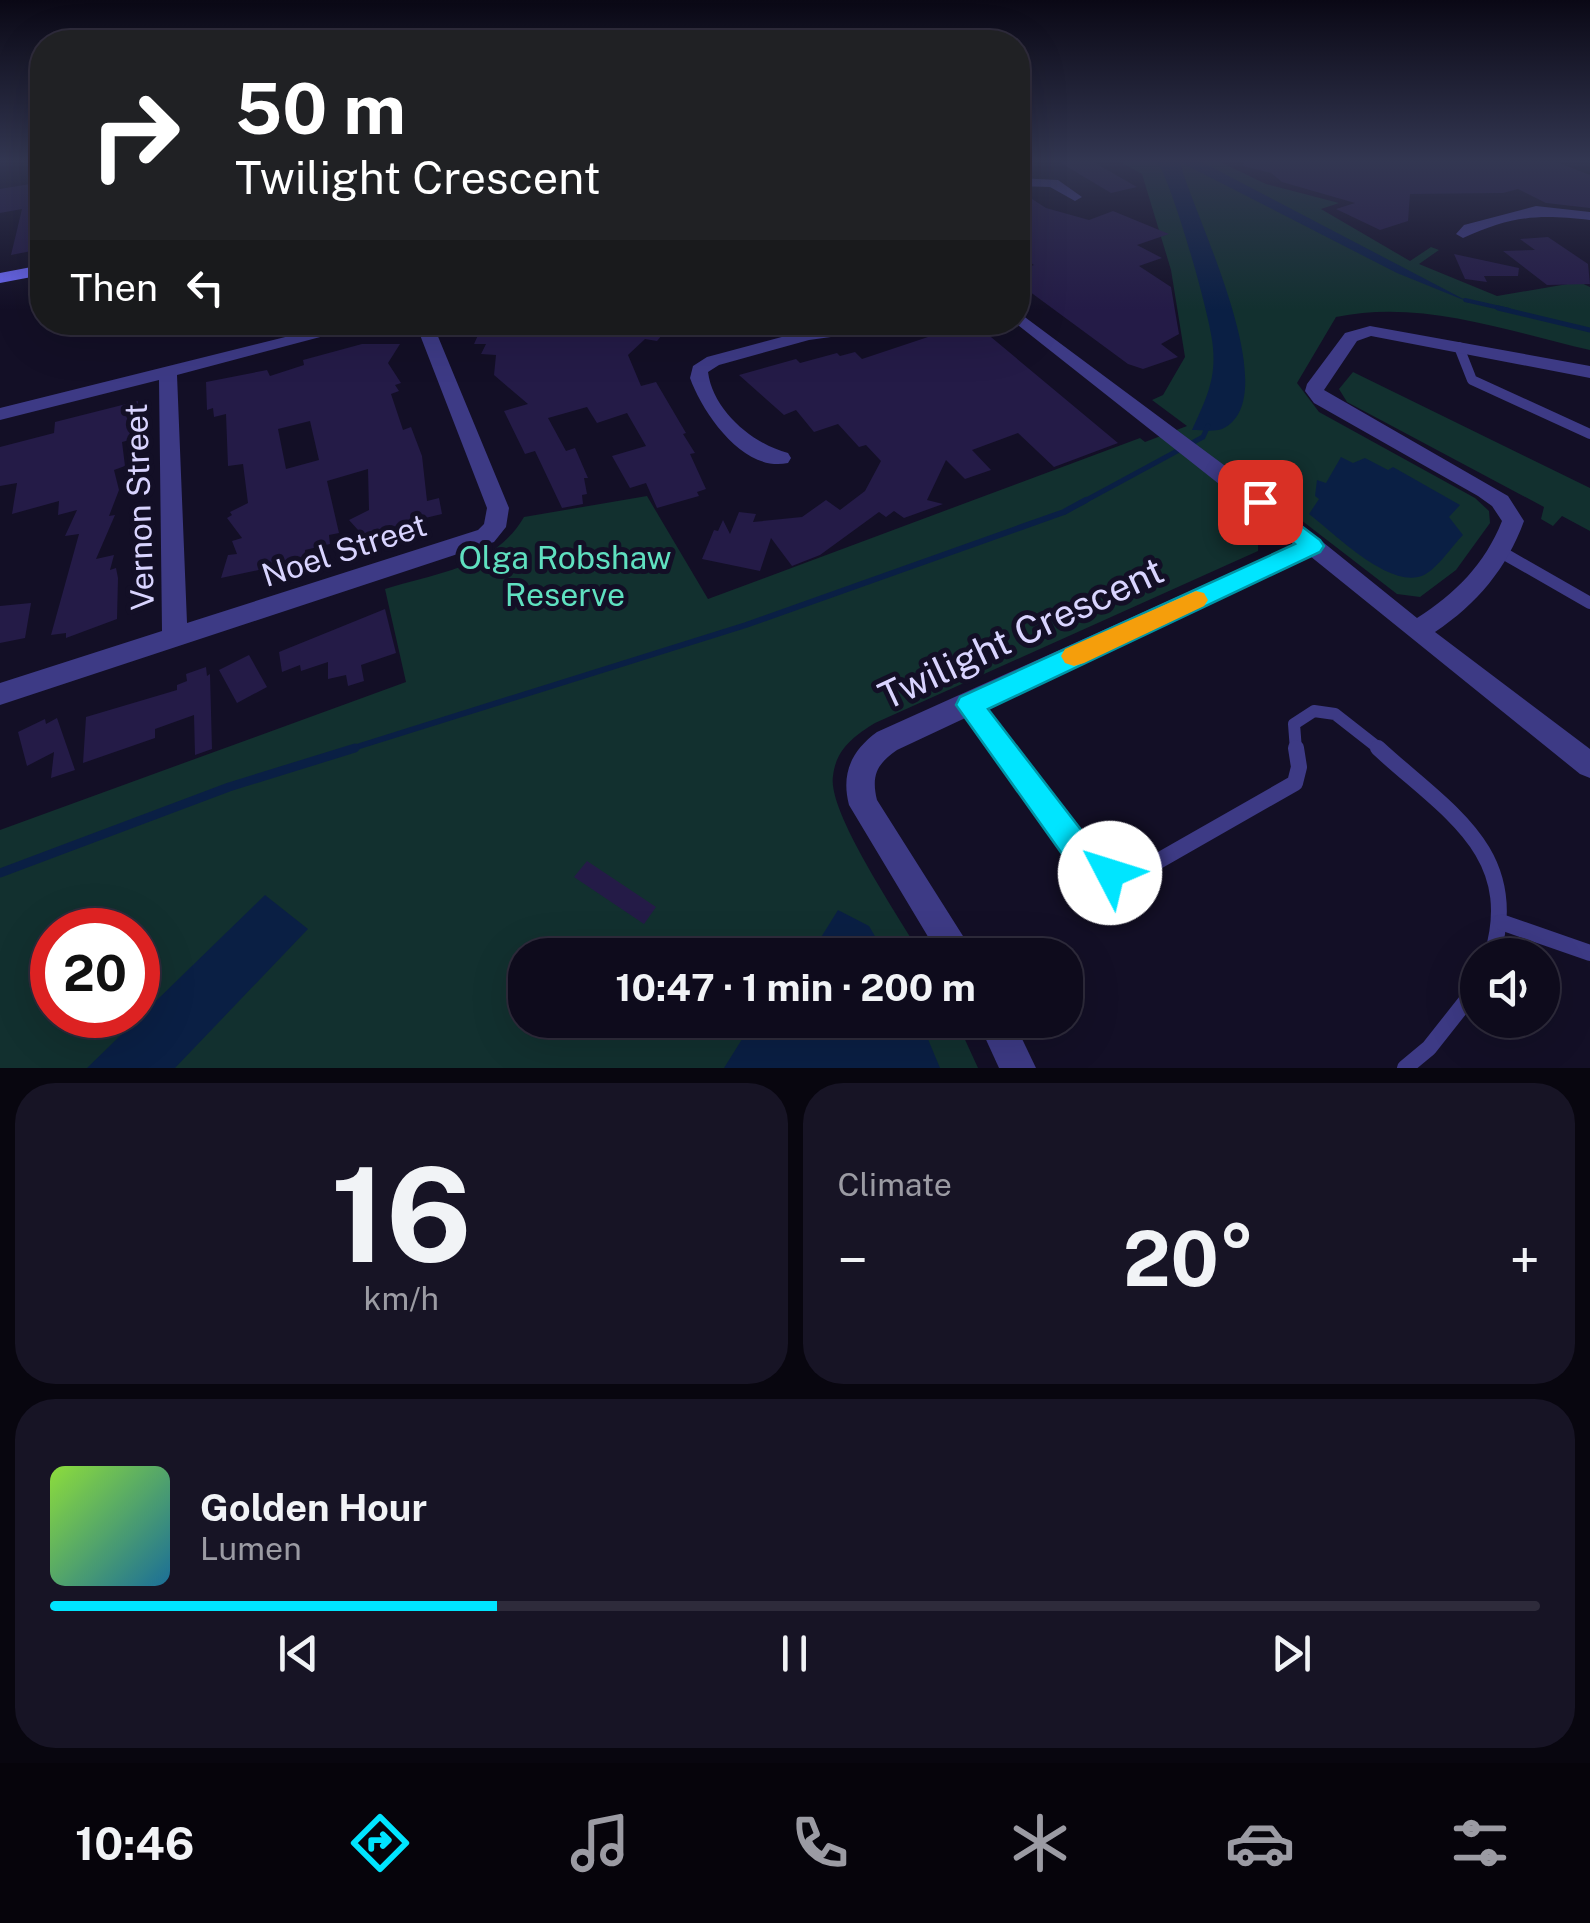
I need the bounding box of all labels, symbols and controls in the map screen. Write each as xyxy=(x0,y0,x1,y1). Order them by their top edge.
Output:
text: 50 m xyxy=(235,67,406,150)
icon: right xyxy=(70,70,200,200)
text: Twilight Crescent xyxy=(235,151,601,204)
icon: left xyxy=(178,260,233,315)
text: Then xyxy=(70,265,158,310)
street label: Vernon Street xyxy=(117,403,161,611)
pin xyxy=(1218,460,1303,545)
icon: arrive xyxy=(1233,475,1288,530)
street label: Noel Street xyxy=(257,506,431,594)
park label: Olga Robshaw Reserve xyxy=(458,539,672,613)
street label: Twilight Crescent xyxy=(871,547,1171,719)
position arrow xyxy=(1058,821,1162,925)
speed limit sign: 20 xyxy=(30,908,160,1038)
map controls xyxy=(1460,938,1560,1038)
button: sound xyxy=(1460,938,1560,1038)
text: 10:47 · 1 min · 200 m xyxy=(615,965,976,1010)
text: 16 xyxy=(330,1139,472,1291)
text: Climate xyxy=(838,1166,952,1203)
text: 20° xyxy=(1123,1215,1255,1303)
text: − xyxy=(838,1228,868,1292)
text: + xyxy=(1509,1228,1540,1292)
text: km/h xyxy=(364,1280,439,1317)
text: Golden Hour xyxy=(200,1485,427,1530)
text: Lumen xyxy=(200,1530,302,1567)
icon: previous xyxy=(271,1626,326,1681)
icon: pause xyxy=(767,1626,822,1681)
icon: next xyxy=(1264,1626,1319,1681)
icon: directions xyxy=(345,1808,415,1878)
icon: music xyxy=(565,1808,635,1878)
icon: phone xyxy=(785,1808,855,1878)
icon: climate xyxy=(1005,1808,1075,1878)
icon: car xyxy=(1225,1808,1295,1878)
icon: filters xyxy=(1445,1808,1515,1878)
text: 10:46 xyxy=(75,1817,195,1870)

